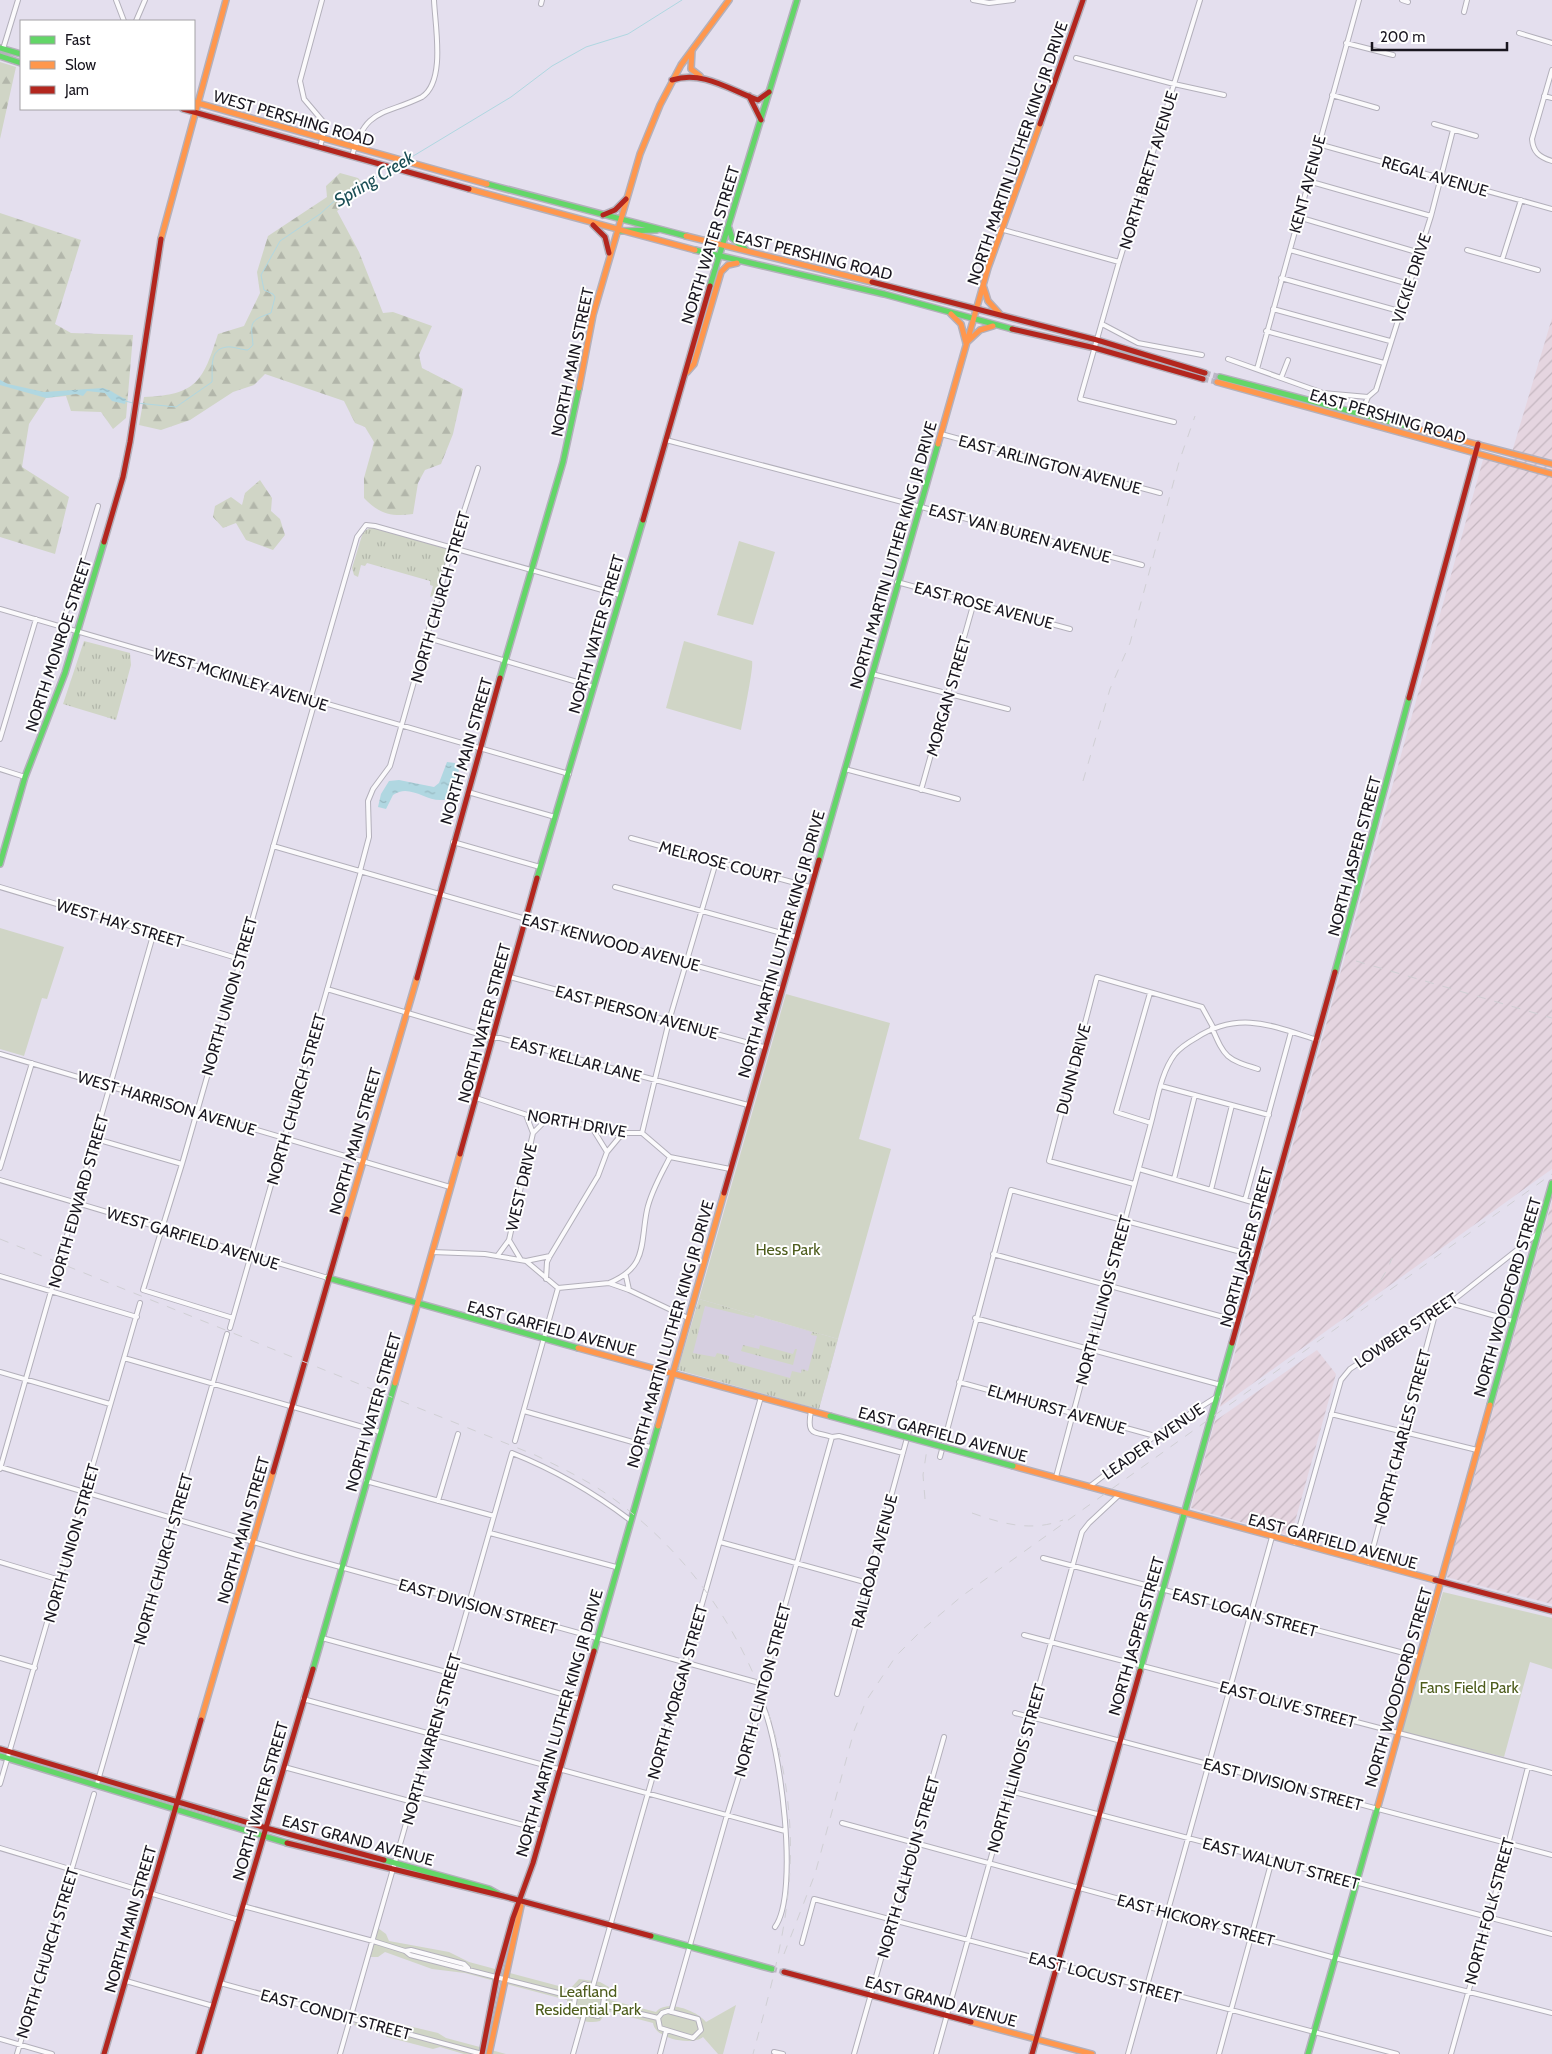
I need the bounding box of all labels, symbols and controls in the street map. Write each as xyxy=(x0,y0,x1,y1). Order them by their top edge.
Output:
street label: NORTH MARTIN LUTHER KING JR DRIVE xyxy=(963,19,1072,287)
legend xyxy=(20,20,195,110)
scale bar xyxy=(1372,20,1507,52)
text: 200 m xyxy=(1380,28,1425,46)
text: Fast xyxy=(65,31,90,49)
text: Slow xyxy=(65,56,96,74)
text: Jam xyxy=(64,81,89,99)
street label: WEST PERSHING ROAD xyxy=(211,86,377,151)
street label: NORTH BRETT AVENUE xyxy=(1115,89,1182,252)
street label: KENT AVENUE xyxy=(1285,133,1330,235)
water label: Spring Creek xyxy=(330,146,419,211)
street label: REGAL AVENUE xyxy=(1379,152,1490,201)
street label: NORTH WATER STREET xyxy=(677,163,744,327)
street label: EAST PERSHING ROAD xyxy=(733,227,895,284)
street label: VICKIE DRIVE xyxy=(1388,231,1435,325)
street label: NORTH MAIN STREET xyxy=(547,285,598,438)
street label: EAST PERSHING ROAD xyxy=(1308,385,1468,448)
street label: NORTH MARTIN LUTHER KING JR DRIVE xyxy=(846,419,941,691)
street label: EAST ARLINGTON AVENUE xyxy=(956,431,1143,498)
street label: EAST VAN BUREN AVENUE xyxy=(927,500,1113,567)
street label: NORTH CHURCH STREET xyxy=(407,509,474,685)
street label: NORTH WATER STREET xyxy=(565,552,628,716)
street label: NORTH MONROE STREET xyxy=(21,556,96,734)
street label: EAST ROSE AVENUE xyxy=(912,578,1056,633)
street label: MORGAN STREET xyxy=(922,633,975,758)
street label: WEST MCKINLEY AVENUE xyxy=(151,644,331,715)
street label: NORTH MAIN STREET xyxy=(436,675,497,827)
street label: NORTH JASPER STREET xyxy=(1324,774,1385,938)
street label: NORTH MARTIN LUTHER KING JR DRIVE xyxy=(734,808,829,1080)
street label: MELROSE COURT xyxy=(657,837,783,888)
street label: WEST HAY STREET xyxy=(54,895,186,952)
street label: EAST KENWOOD AVENUE xyxy=(520,910,702,975)
street label: NORTH UNION STREET xyxy=(198,914,261,1078)
street label: NORTH WATER STREET xyxy=(454,941,515,1105)
street label: EAST PIERSON AVENUE xyxy=(553,982,721,1043)
street label: NORTH CHURCH STREET xyxy=(263,1011,330,1187)
street label: DUNN DRIVE xyxy=(1052,1021,1095,1117)
street label: EAST KELLAR LANE xyxy=(508,1033,644,1086)
street label: NORTH MAIN STREET xyxy=(325,1065,386,1217)
street label: WEST HARRISON AVENUE xyxy=(75,1067,259,1140)
street label: NORTH DRIVE xyxy=(526,1105,628,1142)
street label: NORTH EDWARD STREET xyxy=(45,1112,113,1290)
street label: WEST DRIVE xyxy=(502,1141,541,1233)
street label: NORTH JASPER STREET xyxy=(1216,1165,1277,1329)
street label: NORTH WOODFORD STREET xyxy=(1470,1195,1545,1399)
street label: NORTH MARTIN LUTHER KING JR DRIVE xyxy=(623,1198,718,1470)
street label: WEST GARFIELD AVENUE xyxy=(104,1203,282,1274)
street label: NORTH ILLINOIS STREET xyxy=(1072,1213,1135,1387)
park label: Hess Park xyxy=(756,1240,821,1259)
street label: LOWBER STREET xyxy=(1351,1289,1462,1372)
street label: EAST GARFIELD AVENUE xyxy=(465,1297,639,1360)
street label: NORTH WATER STREET xyxy=(342,1330,405,1494)
street label: NORTH CHARLES STREET xyxy=(1370,1347,1435,1527)
street label: ELMHURST AVENUE xyxy=(985,1381,1128,1438)
street label: LEADER AVENUE xyxy=(1099,1399,1208,1484)
street label: EAST GARFIELD AVENUE xyxy=(856,1403,1030,1466)
street label: NORTH MAIN STREET xyxy=(213,1454,274,1606)
street label: NORTH UNION STREET xyxy=(40,1461,103,1625)
street label: NORTH CHURCH STREET xyxy=(130,1471,197,1647)
street label: RAILROAD AVENUE xyxy=(847,1492,902,1630)
street label: EAST GARFIELD AVENUE xyxy=(1246,1510,1420,1573)
street label: NORTH JASPER STREET xyxy=(1105,1554,1168,1718)
street label: EAST DIVISION STREET xyxy=(396,1575,560,1638)
street label: EAST LOGAN STREET xyxy=(1170,1584,1320,1641)
street label: NORTH WOODFORD STREET xyxy=(1361,1585,1436,1789)
street label: NORTH MARTIN LUTHER KING JR DRIVE xyxy=(512,1587,607,1859)
street label: NORTH CLINTON STREET xyxy=(730,1601,795,1779)
street label: NORTH MORGAN STREET xyxy=(643,1602,712,1782)
street label: NORTH WARREN STREET xyxy=(398,1651,465,1827)
street label: EAST OLIVE STREET xyxy=(1218,1677,1359,1732)
park label: Fans Field Park xyxy=(1419,1678,1519,1697)
street label: NORTH ILLINOIS STREET xyxy=(983,1681,1050,1855)
street label: NORTH WATER STREET xyxy=(229,1719,292,1883)
street label: EAST DIVISION STREET xyxy=(1201,1754,1365,1815)
street label: NORTH CALHOUN STREET xyxy=(873,1774,944,1960)
street label: EAST GRAND AVENUE xyxy=(280,1811,436,1870)
street label: EAST WALNUT STREET xyxy=(1200,1833,1362,1894)
street label: NORTH FOLK STREET xyxy=(1461,1835,1518,1987)
street label: NORTH MAIN STREET xyxy=(100,1843,161,1995)
street label: NORTH CHURCH STREET xyxy=(12,1865,83,2041)
street label: EAST HICKORY STREET xyxy=(1115,1890,1277,1951)
street label: EAST LOCUST STREET xyxy=(1027,1948,1184,2007)
street label: EAST GRAND AVENUE xyxy=(863,1972,1019,2031)
park label: Leafland Residential Park xyxy=(535,1982,642,2019)
street label: EAST CONDIT STREET xyxy=(259,1985,414,2044)

